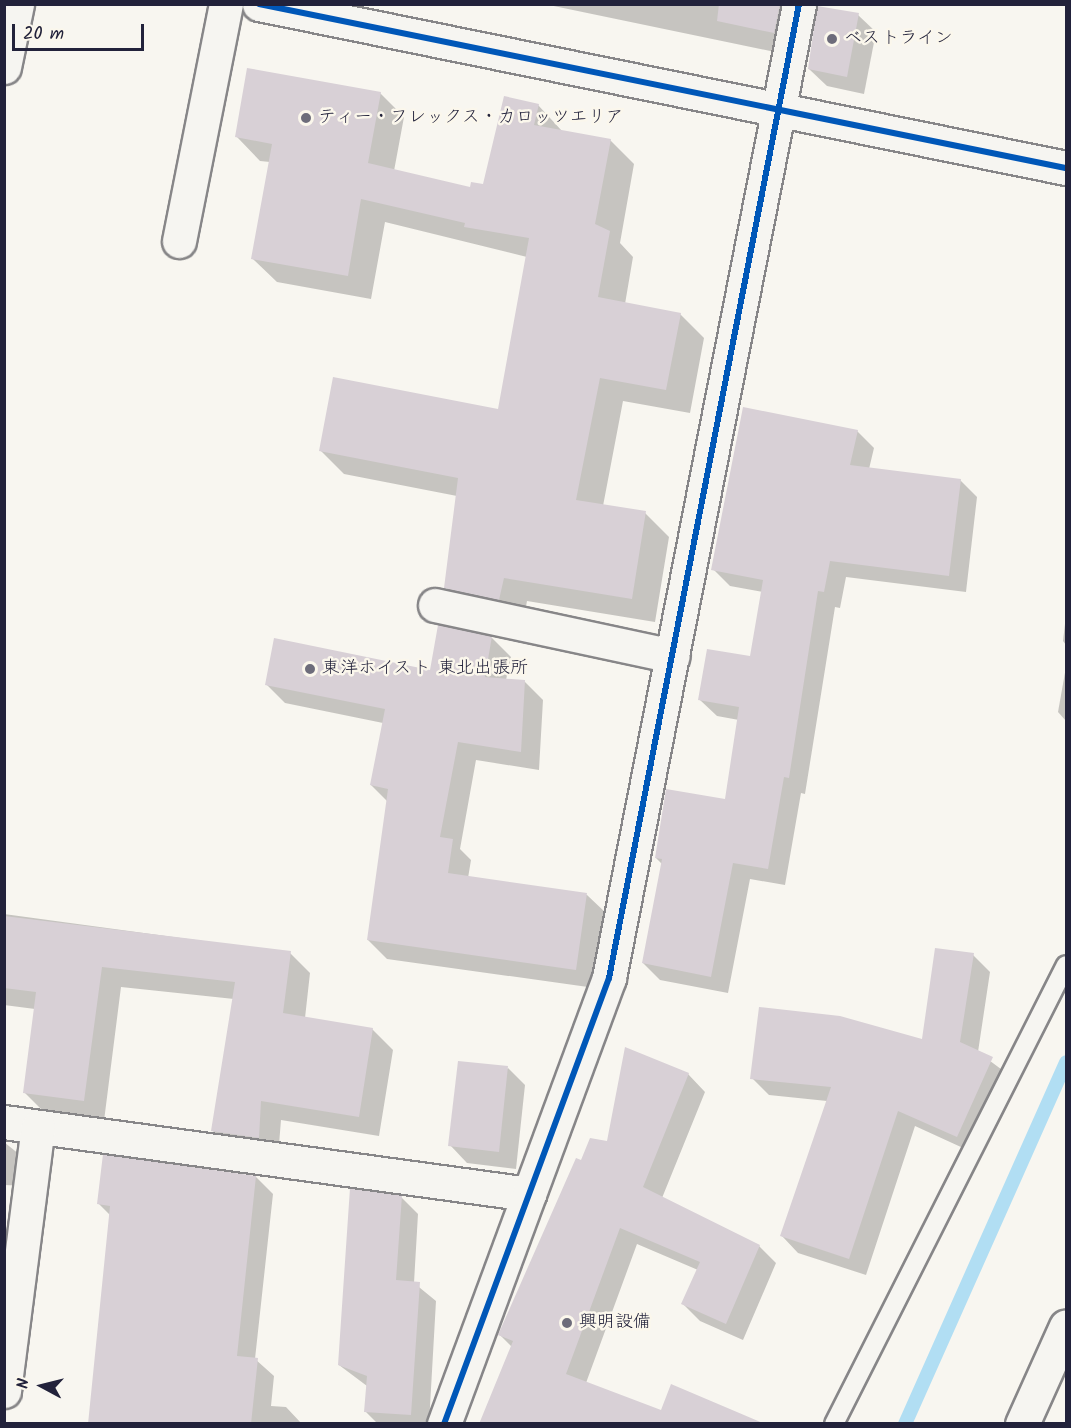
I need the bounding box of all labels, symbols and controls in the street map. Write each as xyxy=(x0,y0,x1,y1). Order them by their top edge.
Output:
scale bar xyxy=(15,12,147,50)
text: 20 m xyxy=(23,20,64,49)
place label: ベストライン xyxy=(844,28,952,50)
marker: ベストライン xyxy=(825,32,839,46)
place label: ティー・フレックス・カロッツエリア xyxy=(318,107,624,129)
marker: ティー・フレックス・カロッツエリア xyxy=(299,111,313,125)
place label: 東洋ホイスト 東北出張所 xyxy=(322,658,527,680)
marker: 東洋ホイスト 東北出張所 xyxy=(303,662,317,676)
place label: 興明設備 xyxy=(579,1312,651,1334)
marker: 興明設備 xyxy=(560,1316,574,1330)
north arrow xyxy=(12,1356,72,1416)
text: N xyxy=(11,1377,37,1390)

